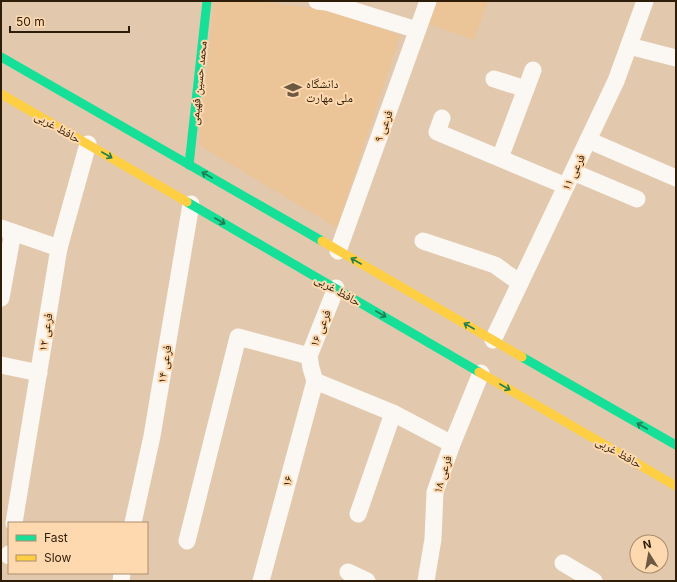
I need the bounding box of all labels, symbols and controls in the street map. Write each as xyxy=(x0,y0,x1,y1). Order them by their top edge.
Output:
scale bar xyxy=(10,8,129,34)
text: 50 m xyxy=(16,14,45,29)
street label: محمد حسین فهیمی xyxy=(186,40,210,126)
place label: دانشگاه ملی مهارت xyxy=(306,76,353,105)
school or university icon: دانشگاه ملی مهارت xyxy=(283,80,303,100)
street label: حافظ غربی xyxy=(32,108,84,147)
street label: فرعی ۹ xyxy=(370,108,396,144)
street label: فرعی ۱۱ xyxy=(558,151,588,193)
one-way arrow xyxy=(101,152,113,160)
one-way arrow xyxy=(201,171,213,179)
one-way arrow xyxy=(214,217,226,225)
one-way arrow xyxy=(350,257,362,265)
street label: حافظ غربی xyxy=(312,271,364,310)
street label: فرعی ۱۶ xyxy=(306,307,334,349)
one-way arrow xyxy=(374,311,386,319)
street label: فرعی ۱۲ xyxy=(35,312,55,352)
one-way arrow xyxy=(463,322,475,330)
street label: فرعی ۱۴ xyxy=(154,344,174,384)
one-way arrow xyxy=(499,383,511,391)
one-way arrow xyxy=(636,421,648,429)
street label: حافظ غربی xyxy=(593,433,645,472)
street label: فرعی ۱۸ xyxy=(429,453,455,495)
street label: ۱۶ xyxy=(278,474,296,488)
legend xyxy=(8,522,148,574)
text: Fast xyxy=(44,530,68,545)
north arrow xyxy=(629,534,669,574)
text: N xyxy=(642,537,653,552)
text: Slow xyxy=(44,550,72,565)

